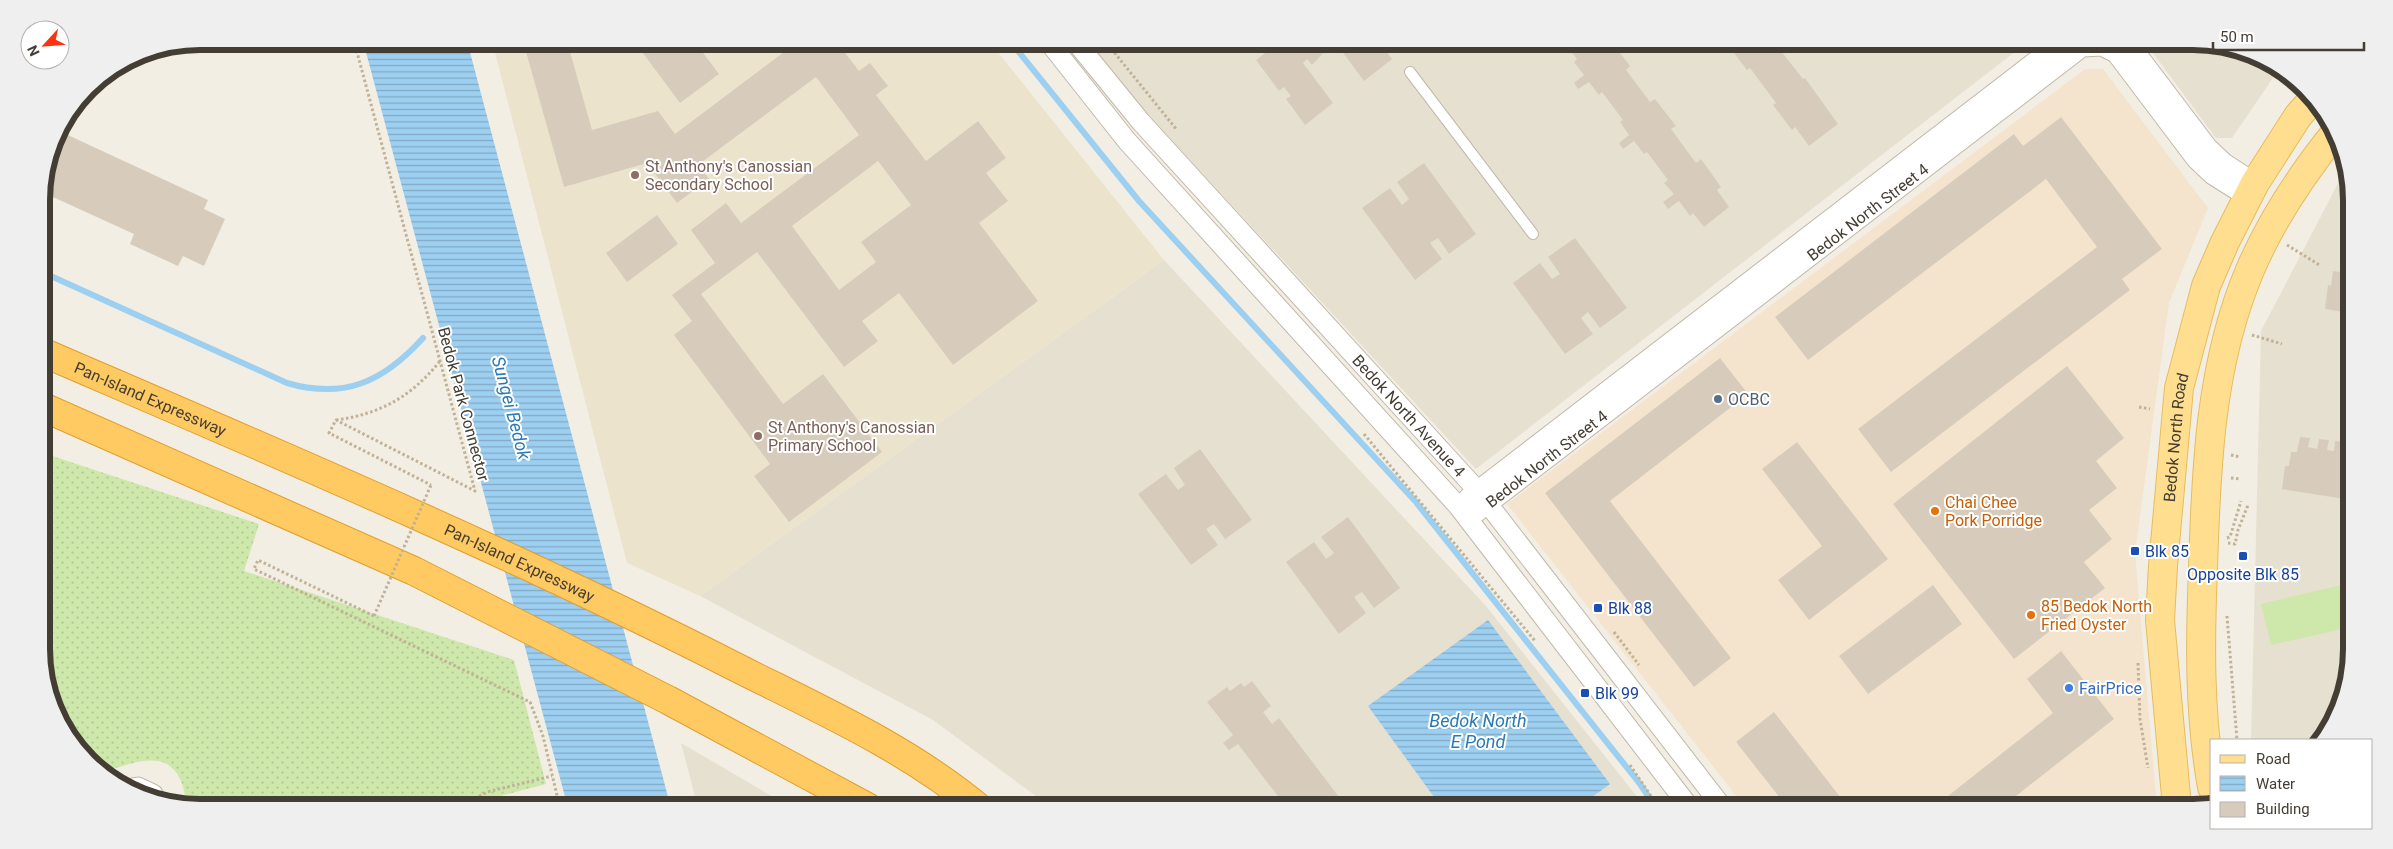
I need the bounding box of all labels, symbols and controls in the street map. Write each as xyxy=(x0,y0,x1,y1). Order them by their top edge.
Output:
north arrow xyxy=(20,20,70,70)
scale bar xyxy=(2213,20,2364,52)
text: 50 m xyxy=(2220,28,2254,46)
text: N xyxy=(24,43,43,59)
place label: St Anthony's Canossian Secondary School xyxy=(645,157,812,194)
street label: Bedok North Street 4 xyxy=(1803,160,1932,265)
marker: St Anthony's Canossian Secondary School xyxy=(629,169,641,181)
street label: Bedok Park Connector xyxy=(434,325,493,484)
street label: Bedok North Avenue 4 xyxy=(1348,351,1469,481)
water label: Sungei Bedok xyxy=(488,354,536,463)
street label: Pan-Island Expressway xyxy=(71,358,229,440)
street label: Bedok North Road xyxy=(2160,371,2193,503)
place label: OCBC xyxy=(1728,390,1770,409)
marker: OCBC xyxy=(1712,393,1724,405)
street label: Bedok North Street 4 xyxy=(1482,406,1611,512)
place label: St Anthony's Canossian Primary School xyxy=(768,418,935,455)
marker: St Anthony's Canossian Primary School xyxy=(752,430,764,442)
place label: Chai Chee Pork Porridge xyxy=(1945,493,2042,530)
marker: Chai Chee Pork Porridge xyxy=(1929,505,1941,517)
street label: Pan-Island Expressway xyxy=(441,520,598,606)
place label: Blk 85 xyxy=(2145,542,2189,561)
marker: Blk 85 xyxy=(2129,545,2141,557)
marker: Opposite Blk 85 xyxy=(2237,550,2249,562)
place label: Opposite Blk 85 xyxy=(2187,565,2299,584)
place label: 85 Bedok North Fried Oyster xyxy=(2041,597,2152,634)
place label: Blk 88 xyxy=(1608,599,1652,618)
marker: Blk 88 xyxy=(1592,602,1604,614)
marker: 85 Bedok North Fried Oyster xyxy=(2025,609,2037,621)
place label: FairPrice xyxy=(2079,679,2142,698)
marker: FairPrice xyxy=(2063,682,2075,694)
place label: Blk 99 xyxy=(1595,684,1639,703)
marker: Blk 99 xyxy=(1579,687,1591,699)
water label: Bedok North E Pond xyxy=(1429,710,1527,752)
legend xyxy=(2210,739,2373,829)
text: Road xyxy=(2256,750,2290,768)
text: Water xyxy=(2256,775,2295,793)
text: Building xyxy=(2256,800,2310,818)

